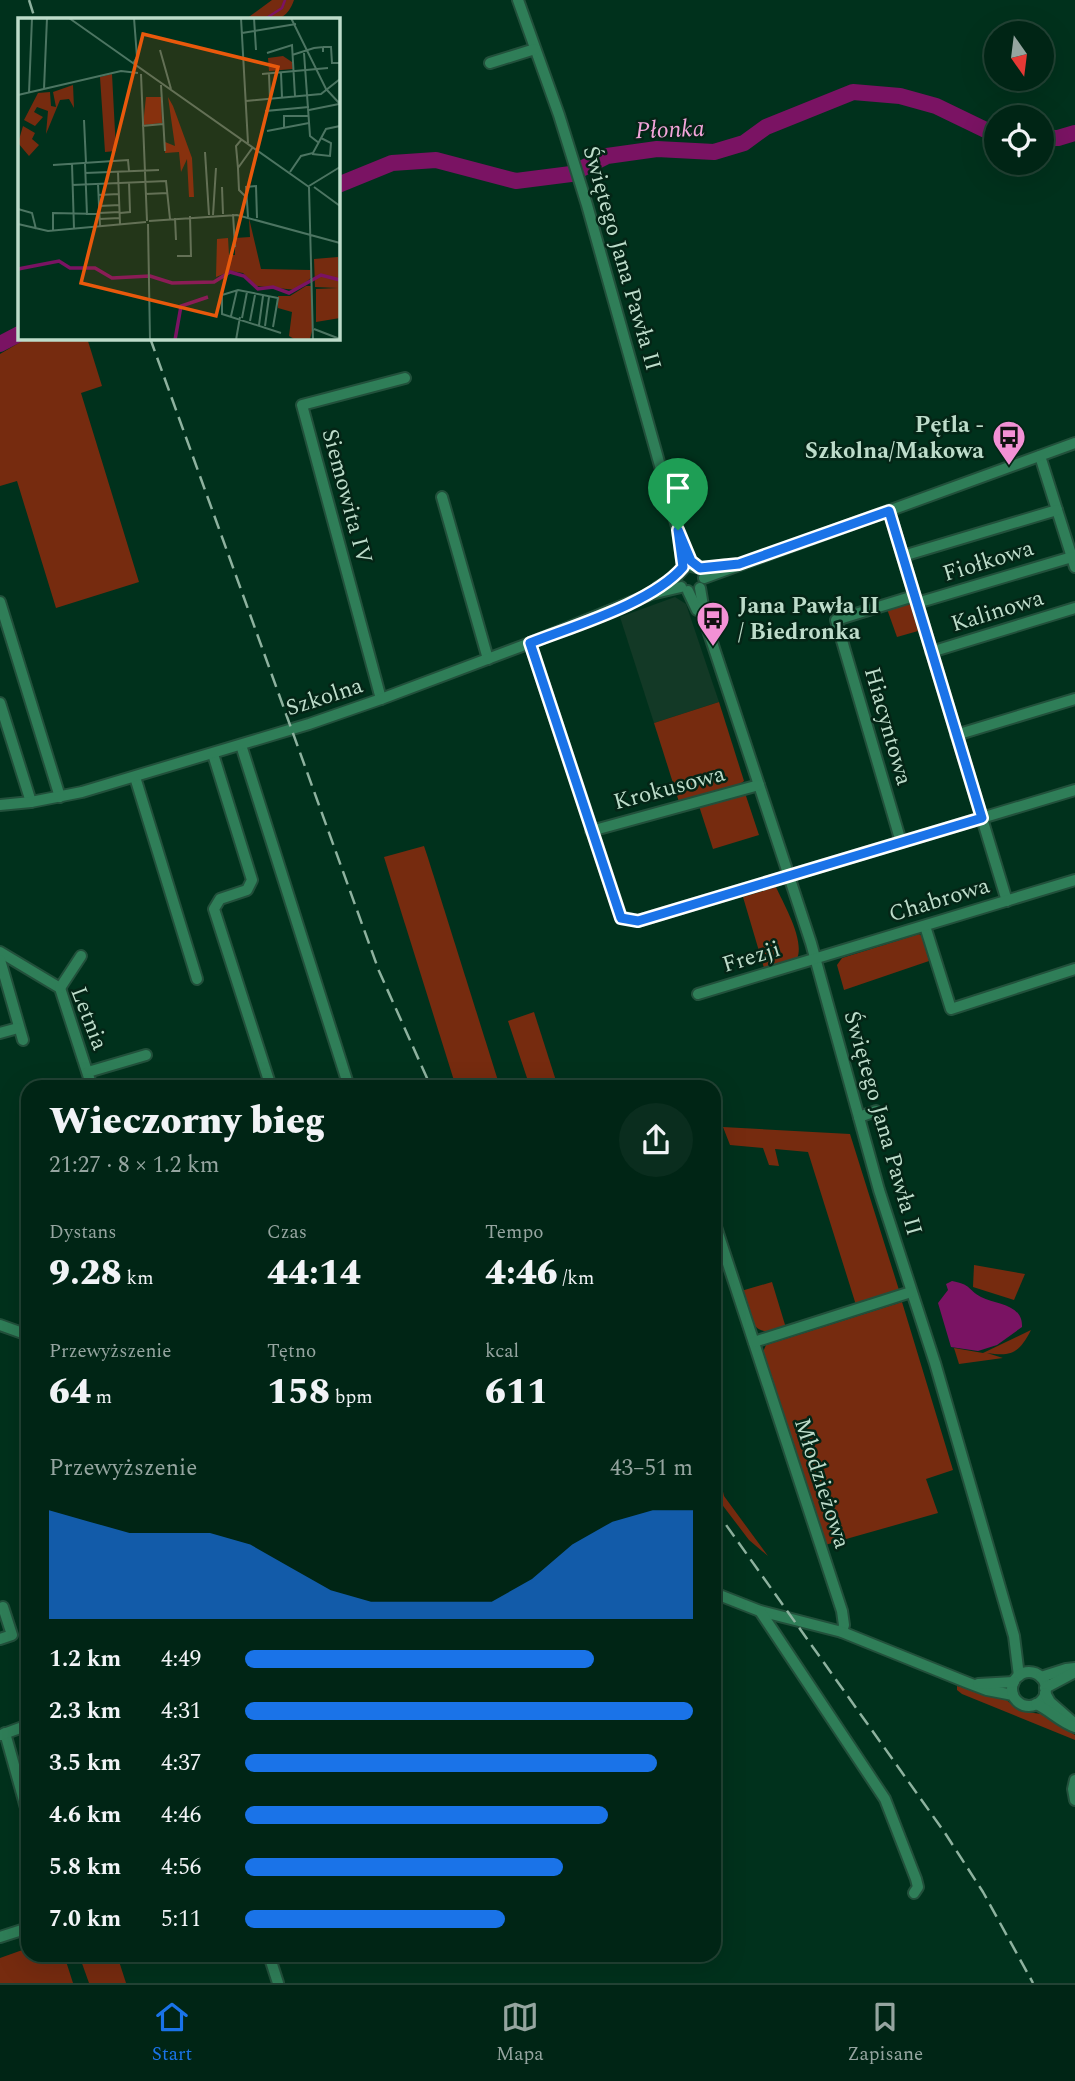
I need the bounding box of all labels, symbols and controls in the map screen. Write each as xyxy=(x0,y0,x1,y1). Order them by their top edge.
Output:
inset map xyxy=(18,18,340,340)
north arrow xyxy=(984,21,1054,91)
map controls xyxy=(984,21,1054,175)
button: locate xyxy=(984,105,1054,175)
water label: Płonka xyxy=(635,111,705,149)
street label: Świętego Jana Pawła II xyxy=(573,142,670,375)
place label: Pętla - Szkolna/Makowa xyxy=(805,408,984,469)
bus stop icon: Pętla - Szkolna/Makowa xyxy=(990,418,1028,467)
street label: Siemowita IV xyxy=(312,425,381,568)
pin xyxy=(648,458,708,530)
icon: arrive xyxy=(659,469,697,507)
street label: Fiołkowa xyxy=(939,531,1038,592)
street label: Kalinowa xyxy=(947,581,1048,642)
place label: Jana Pawła II / Biedronka xyxy=(738,589,879,650)
bus stop icon: Jana Pawła II / Biedronka xyxy=(694,599,732,648)
street label: Hiacyntowa xyxy=(854,663,921,790)
street label: Szkolna xyxy=(281,669,368,726)
street label: Krokusowa xyxy=(610,757,729,820)
street label: Chabrowa xyxy=(885,868,994,932)
street label: Frezji xyxy=(718,932,785,983)
street label: Letnia xyxy=(60,982,117,1056)
street label: Świętego Jana Pawła II xyxy=(834,1007,931,1240)
text: Wieczorny bieg xyxy=(49,1093,325,1151)
button: share xyxy=(619,1103,693,1177)
text: 21:27 · 8 × 1.2 km xyxy=(49,1148,220,1183)
text: Dystans xyxy=(49,1218,117,1247)
text: Czas xyxy=(267,1218,307,1247)
text: Tempo xyxy=(485,1218,544,1247)
text: 9.28 xyxy=(49,1247,122,1300)
text: 44:14 xyxy=(267,1247,361,1300)
text: 4:46 xyxy=(485,1247,558,1300)
text: km xyxy=(122,1264,154,1293)
text: /km xyxy=(558,1264,594,1293)
text: Przewyższenie xyxy=(49,1337,172,1366)
text: Tętno xyxy=(267,1337,316,1366)
text: kcal xyxy=(485,1337,519,1366)
text: 64 xyxy=(49,1366,91,1419)
text: 158 xyxy=(267,1366,330,1419)
text: 611 xyxy=(485,1366,548,1419)
text: m xyxy=(91,1383,112,1412)
text: bpm xyxy=(330,1383,373,1412)
street label: Młodzieżowa xyxy=(784,1414,859,1553)
text: Przewyższenie xyxy=(49,1451,197,1486)
text: 43–51 m xyxy=(610,1451,693,1486)
text: 1.2 km xyxy=(49,1642,121,1677)
text: 4:49 xyxy=(161,1642,201,1677)
text: 2.3 km xyxy=(49,1694,121,1729)
text: 4:31 xyxy=(161,1694,201,1729)
text: 3.5 km xyxy=(49,1746,121,1781)
text: 4:37 xyxy=(161,1746,201,1781)
text: 4.6 km xyxy=(49,1798,121,1833)
text: 4:46 xyxy=(161,1798,201,1833)
text: 5.8 km xyxy=(49,1850,121,1885)
text: 4:56 xyxy=(161,1850,201,1885)
text: 7.0 km xyxy=(49,1902,121,1937)
text: 5:11 xyxy=(161,1902,201,1937)
tab: Start xyxy=(152,1998,192,2069)
tab: Mapa xyxy=(496,1998,544,2069)
tab: Zapisane xyxy=(847,1998,923,2069)

